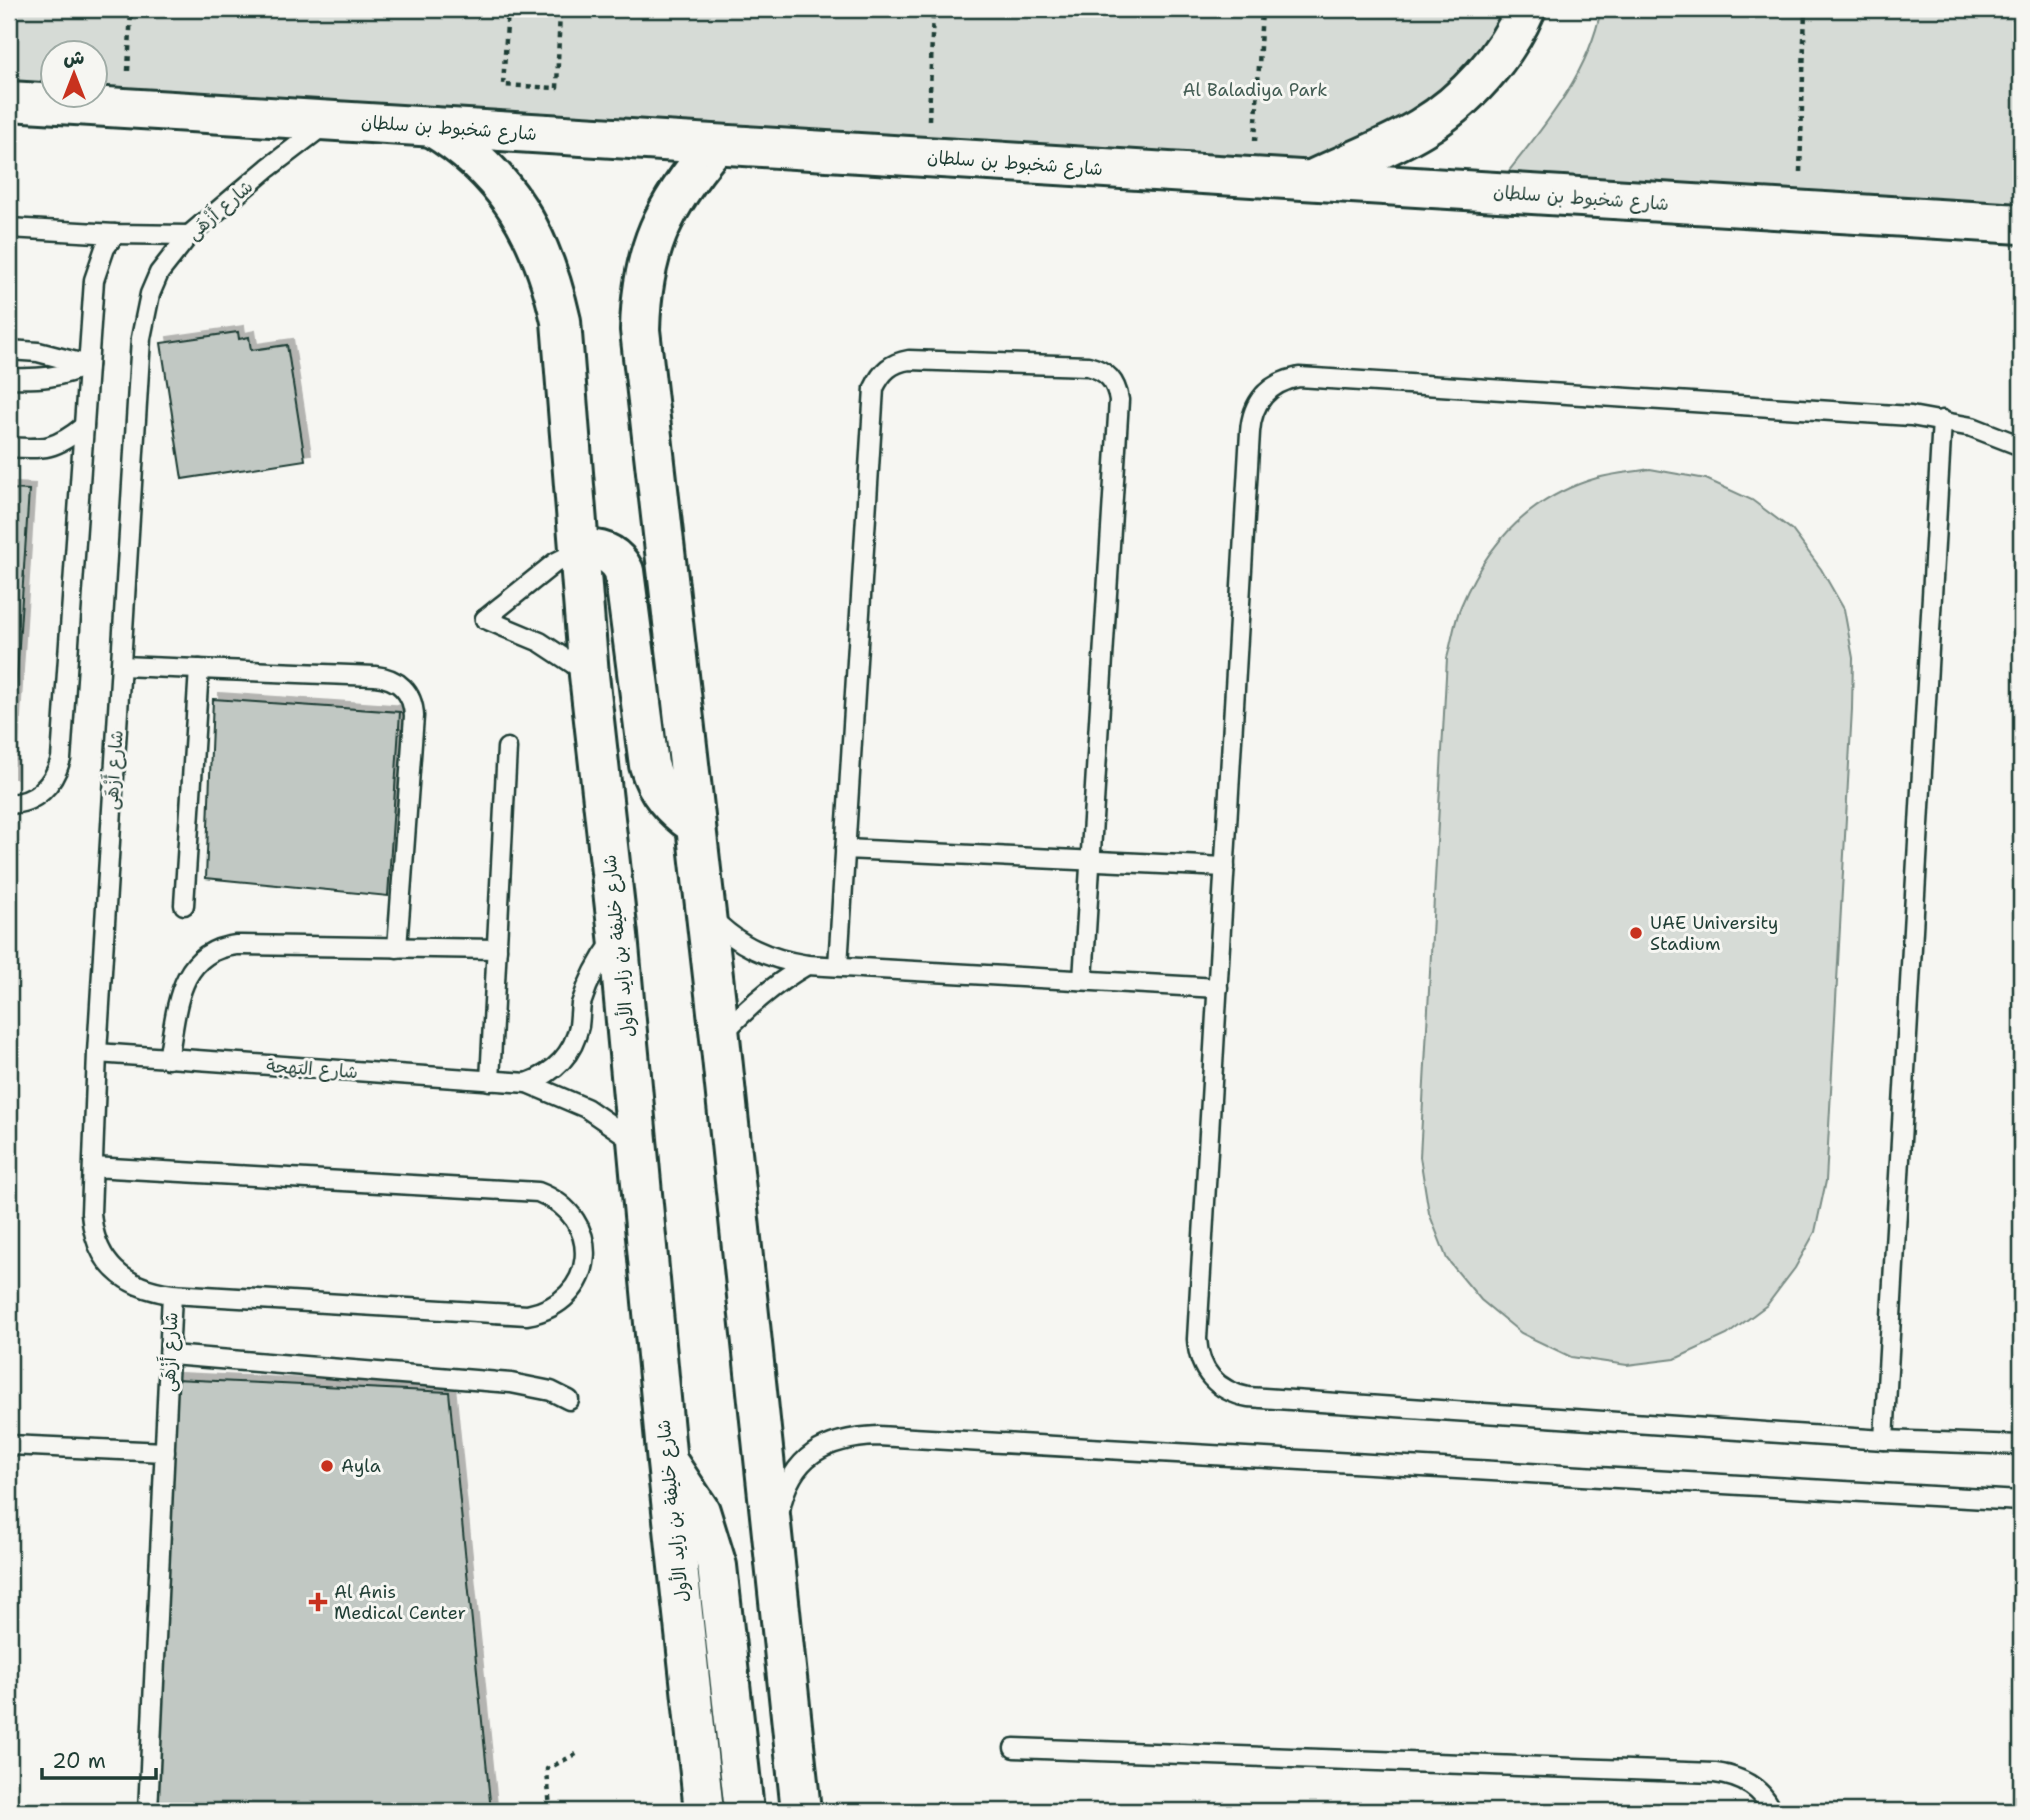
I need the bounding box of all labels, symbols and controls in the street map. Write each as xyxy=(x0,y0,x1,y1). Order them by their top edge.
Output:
north arrow xyxy=(38,38,108,108)
text: ش xyxy=(64,45,85,70)
park label: Al Baladiya Park xyxy=(1182,78,1328,102)
street label: شارع شخبوط بن سلطان xyxy=(360,110,538,146)
street label: شارع شخبوط بن سلطان xyxy=(926,145,1104,181)
street label: شارع أَزْهَى xyxy=(180,173,258,245)
street label: شارع شخبوط بن سلطان xyxy=(1492,180,1670,216)
street label: شارع أَزْهَى xyxy=(97,729,129,811)
street label: شارع خليفة بن زايد الأول xyxy=(597,853,641,1039)
place label: UAE University Stadium xyxy=(1650,911,1778,956)
marker: UAE University Stadium xyxy=(1628,925,1644,941)
street label: شارع البَهجة xyxy=(265,1054,359,1084)
street label: شارع أَزْهَى xyxy=(154,1312,183,1392)
street label: شارع خليفة بن زايد الأول xyxy=(651,1418,695,1604)
place label: Ayla xyxy=(341,1454,381,1478)
marker: Ayla xyxy=(319,1458,335,1474)
place label: Al Anis Medical Center xyxy=(334,1580,466,1625)
marker: Al Anis Medical Center xyxy=(308,1592,328,1612)
scale bar xyxy=(42,1736,156,1780)
text: 20 m xyxy=(52,1747,106,1775)

